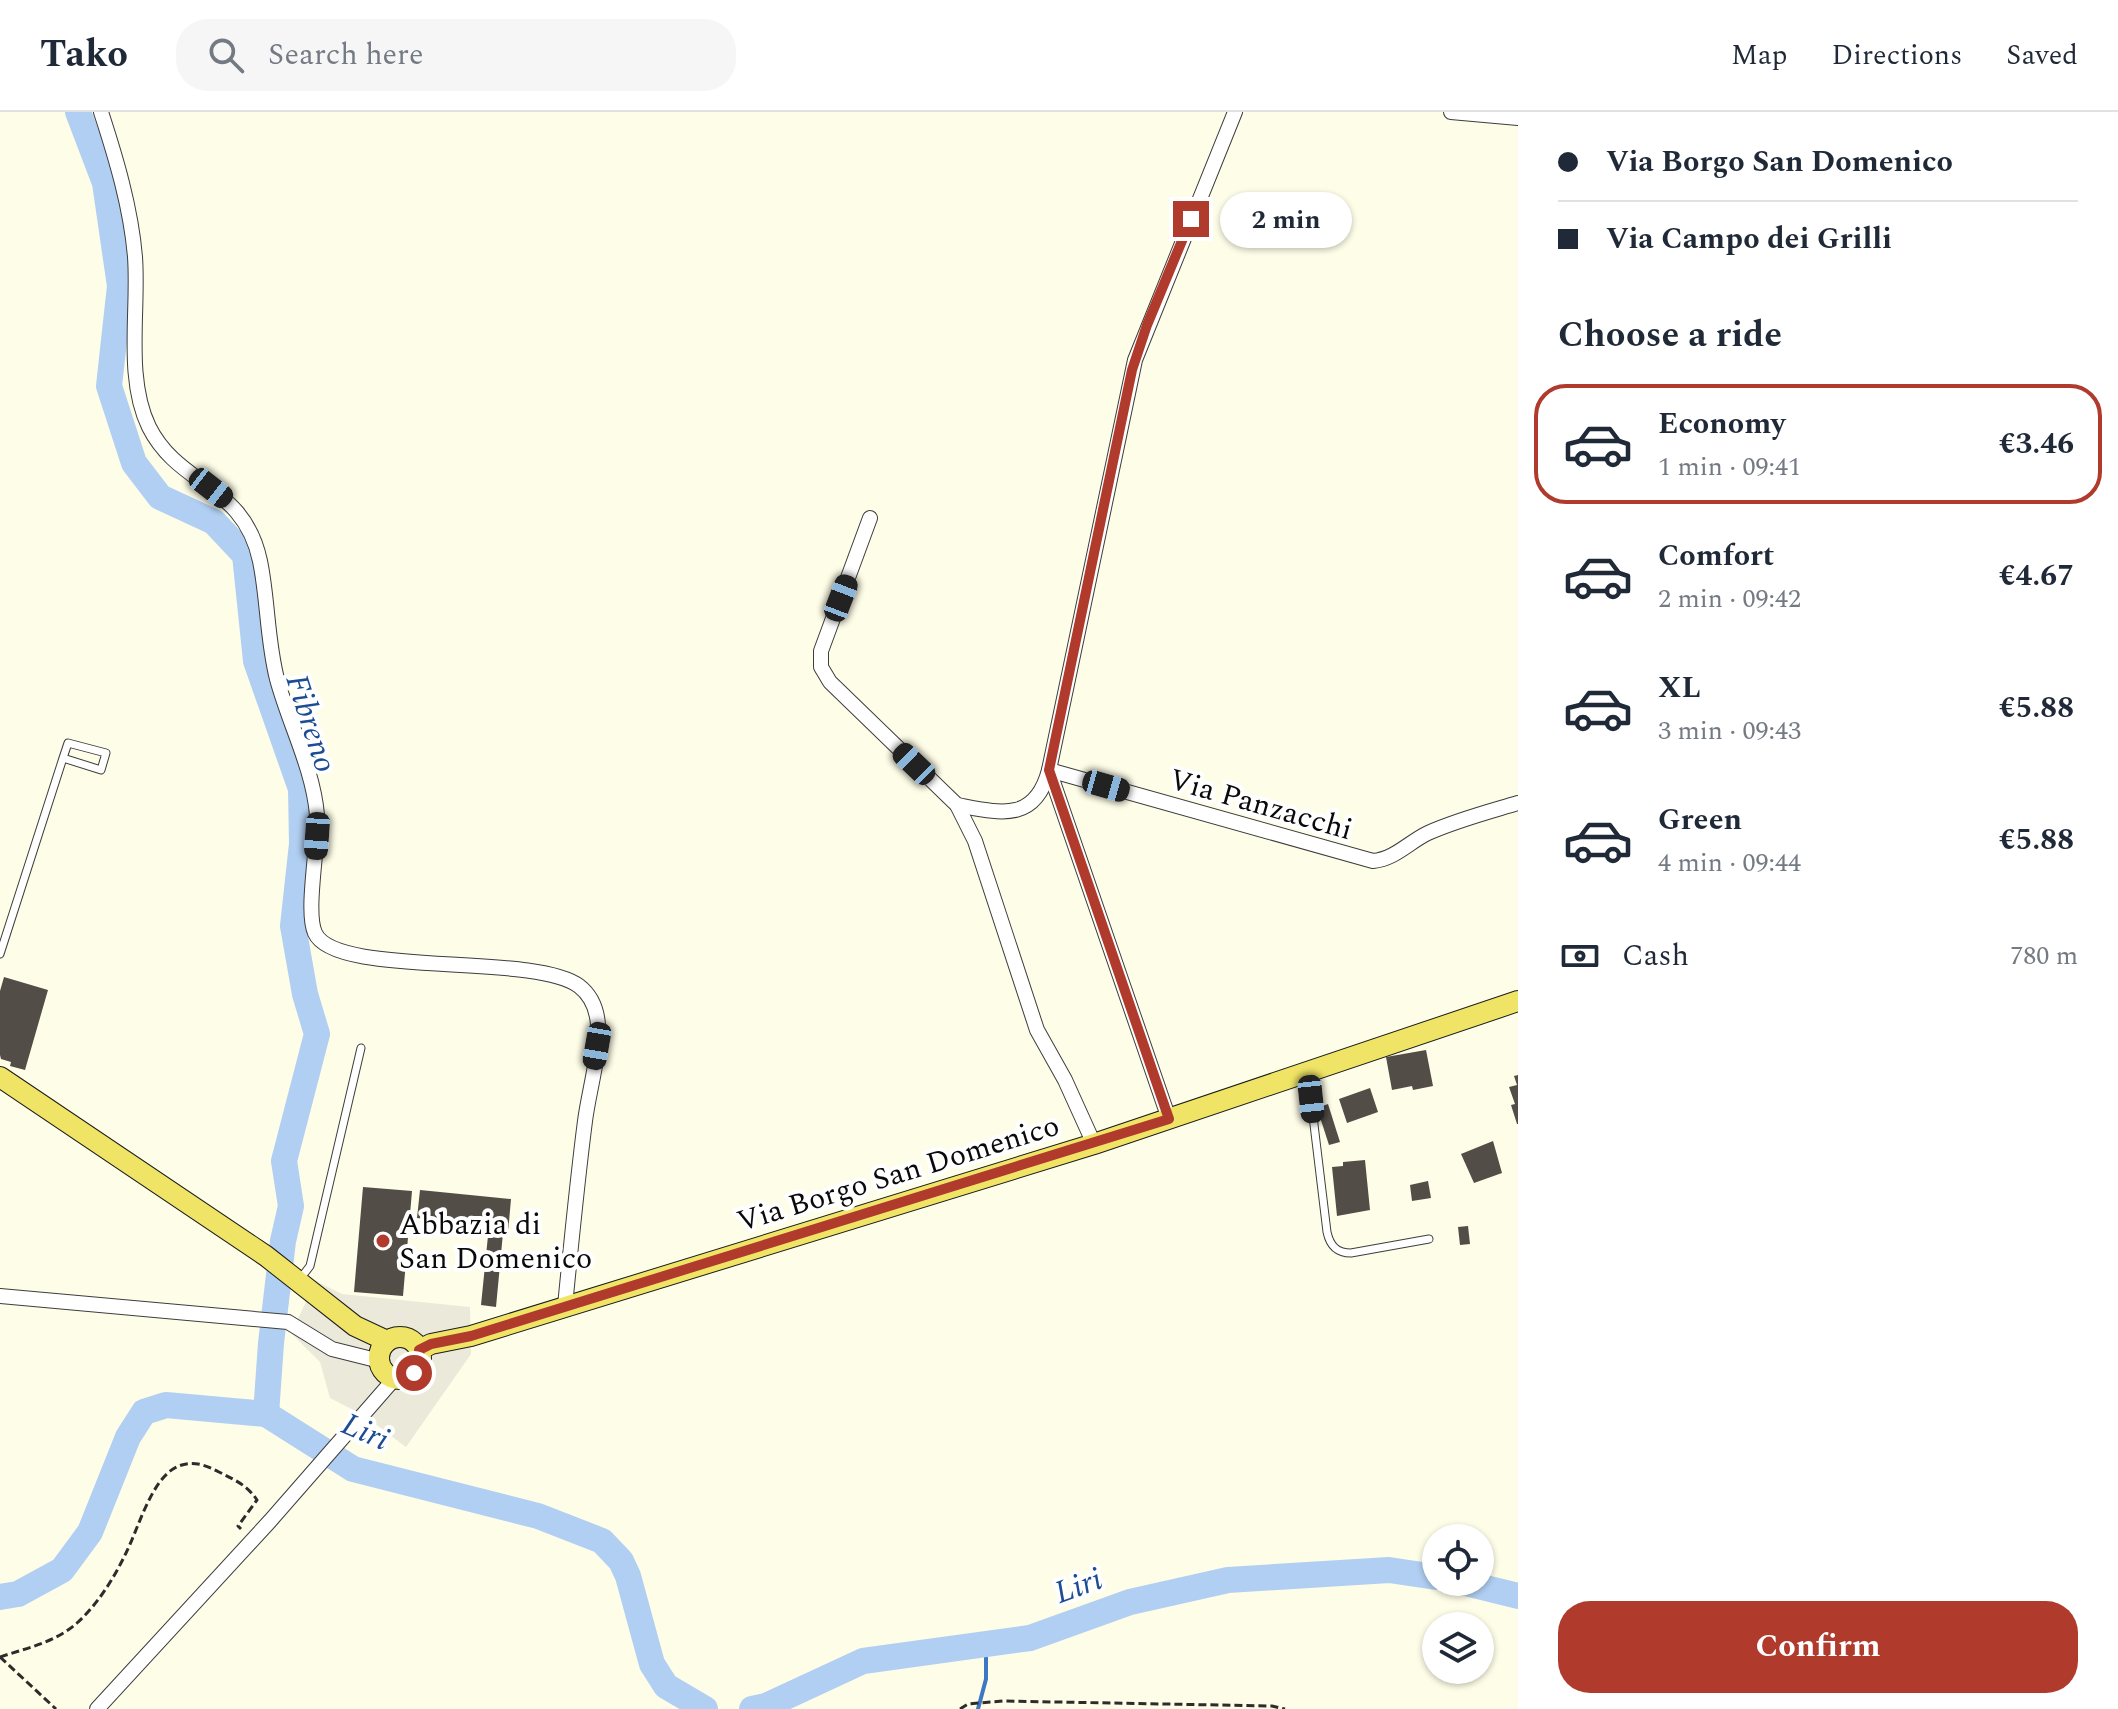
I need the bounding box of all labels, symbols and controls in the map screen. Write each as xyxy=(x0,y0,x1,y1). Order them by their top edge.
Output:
search box xyxy=(176,19,736,91)
text: Tako xyxy=(40,26,128,84)
text: Search here xyxy=(268,32,424,78)
icon: search xyxy=(204,33,248,77)
text: Map xyxy=(1731,34,1788,77)
text: Directions xyxy=(1832,34,1962,77)
text: Saved xyxy=(2006,34,2078,77)
text: Via Borgo San Domenico xyxy=(1606,139,1953,185)
callout: 2 min xyxy=(1219,191,1351,247)
text: 2 min xyxy=(1251,200,1321,240)
route end xyxy=(1173,201,1209,237)
text: Via Campo dei Grilli xyxy=(1606,216,1892,262)
text: Choose a ride xyxy=(1558,308,1782,363)
text: Economy xyxy=(1658,401,1785,447)
icon: car xyxy=(1562,408,1634,480)
text: €3.46 xyxy=(1999,421,2074,467)
text: 1 min · 09:41 xyxy=(1658,447,1801,487)
car xyxy=(185,464,237,512)
text: Comfort xyxy=(1658,533,1774,579)
icon: car xyxy=(1562,540,1634,612)
text: €4.67 xyxy=(1999,553,2074,599)
car xyxy=(821,571,861,625)
text: 2 min · 09:42 xyxy=(1658,579,1801,619)
text: XL xyxy=(1658,665,1701,711)
water label: Fibreno xyxy=(272,668,350,779)
icon: car xyxy=(1562,672,1634,744)
text: €5.88 xyxy=(1999,685,2074,731)
text: 3 min · 09:43 xyxy=(1658,711,1801,751)
car xyxy=(888,739,940,789)
street label: Via Panzacchi xyxy=(1164,757,1358,853)
car xyxy=(1080,768,1132,804)
text: Green xyxy=(1658,797,1742,843)
icon: car xyxy=(1562,804,1634,876)
car xyxy=(303,811,331,861)
text: €5.88 xyxy=(1999,817,2074,863)
text: 4 min · 09:44 xyxy=(1658,843,1801,883)
text: Cash xyxy=(1622,933,1689,979)
icon: cash xyxy=(1558,934,1602,978)
text: 780 m xyxy=(2010,936,2078,976)
car xyxy=(581,1020,613,1072)
car xyxy=(1297,1074,1325,1124)
street label: Via Borgo San Domenico xyxy=(731,1103,1065,1245)
place label: Abbazia di San Domenico xyxy=(399,1202,592,1282)
marker: Abbazia di San Domenico xyxy=(374,1232,392,1250)
route start xyxy=(396,1355,432,1391)
water label: Liri xyxy=(334,1400,397,1465)
map controls xyxy=(1422,1524,1494,1684)
button: locate xyxy=(1422,1524,1494,1596)
water label: Liri xyxy=(1048,1555,1109,1618)
button: Confirm xyxy=(1558,1601,2078,1693)
button: layers xyxy=(1422,1612,1494,1684)

